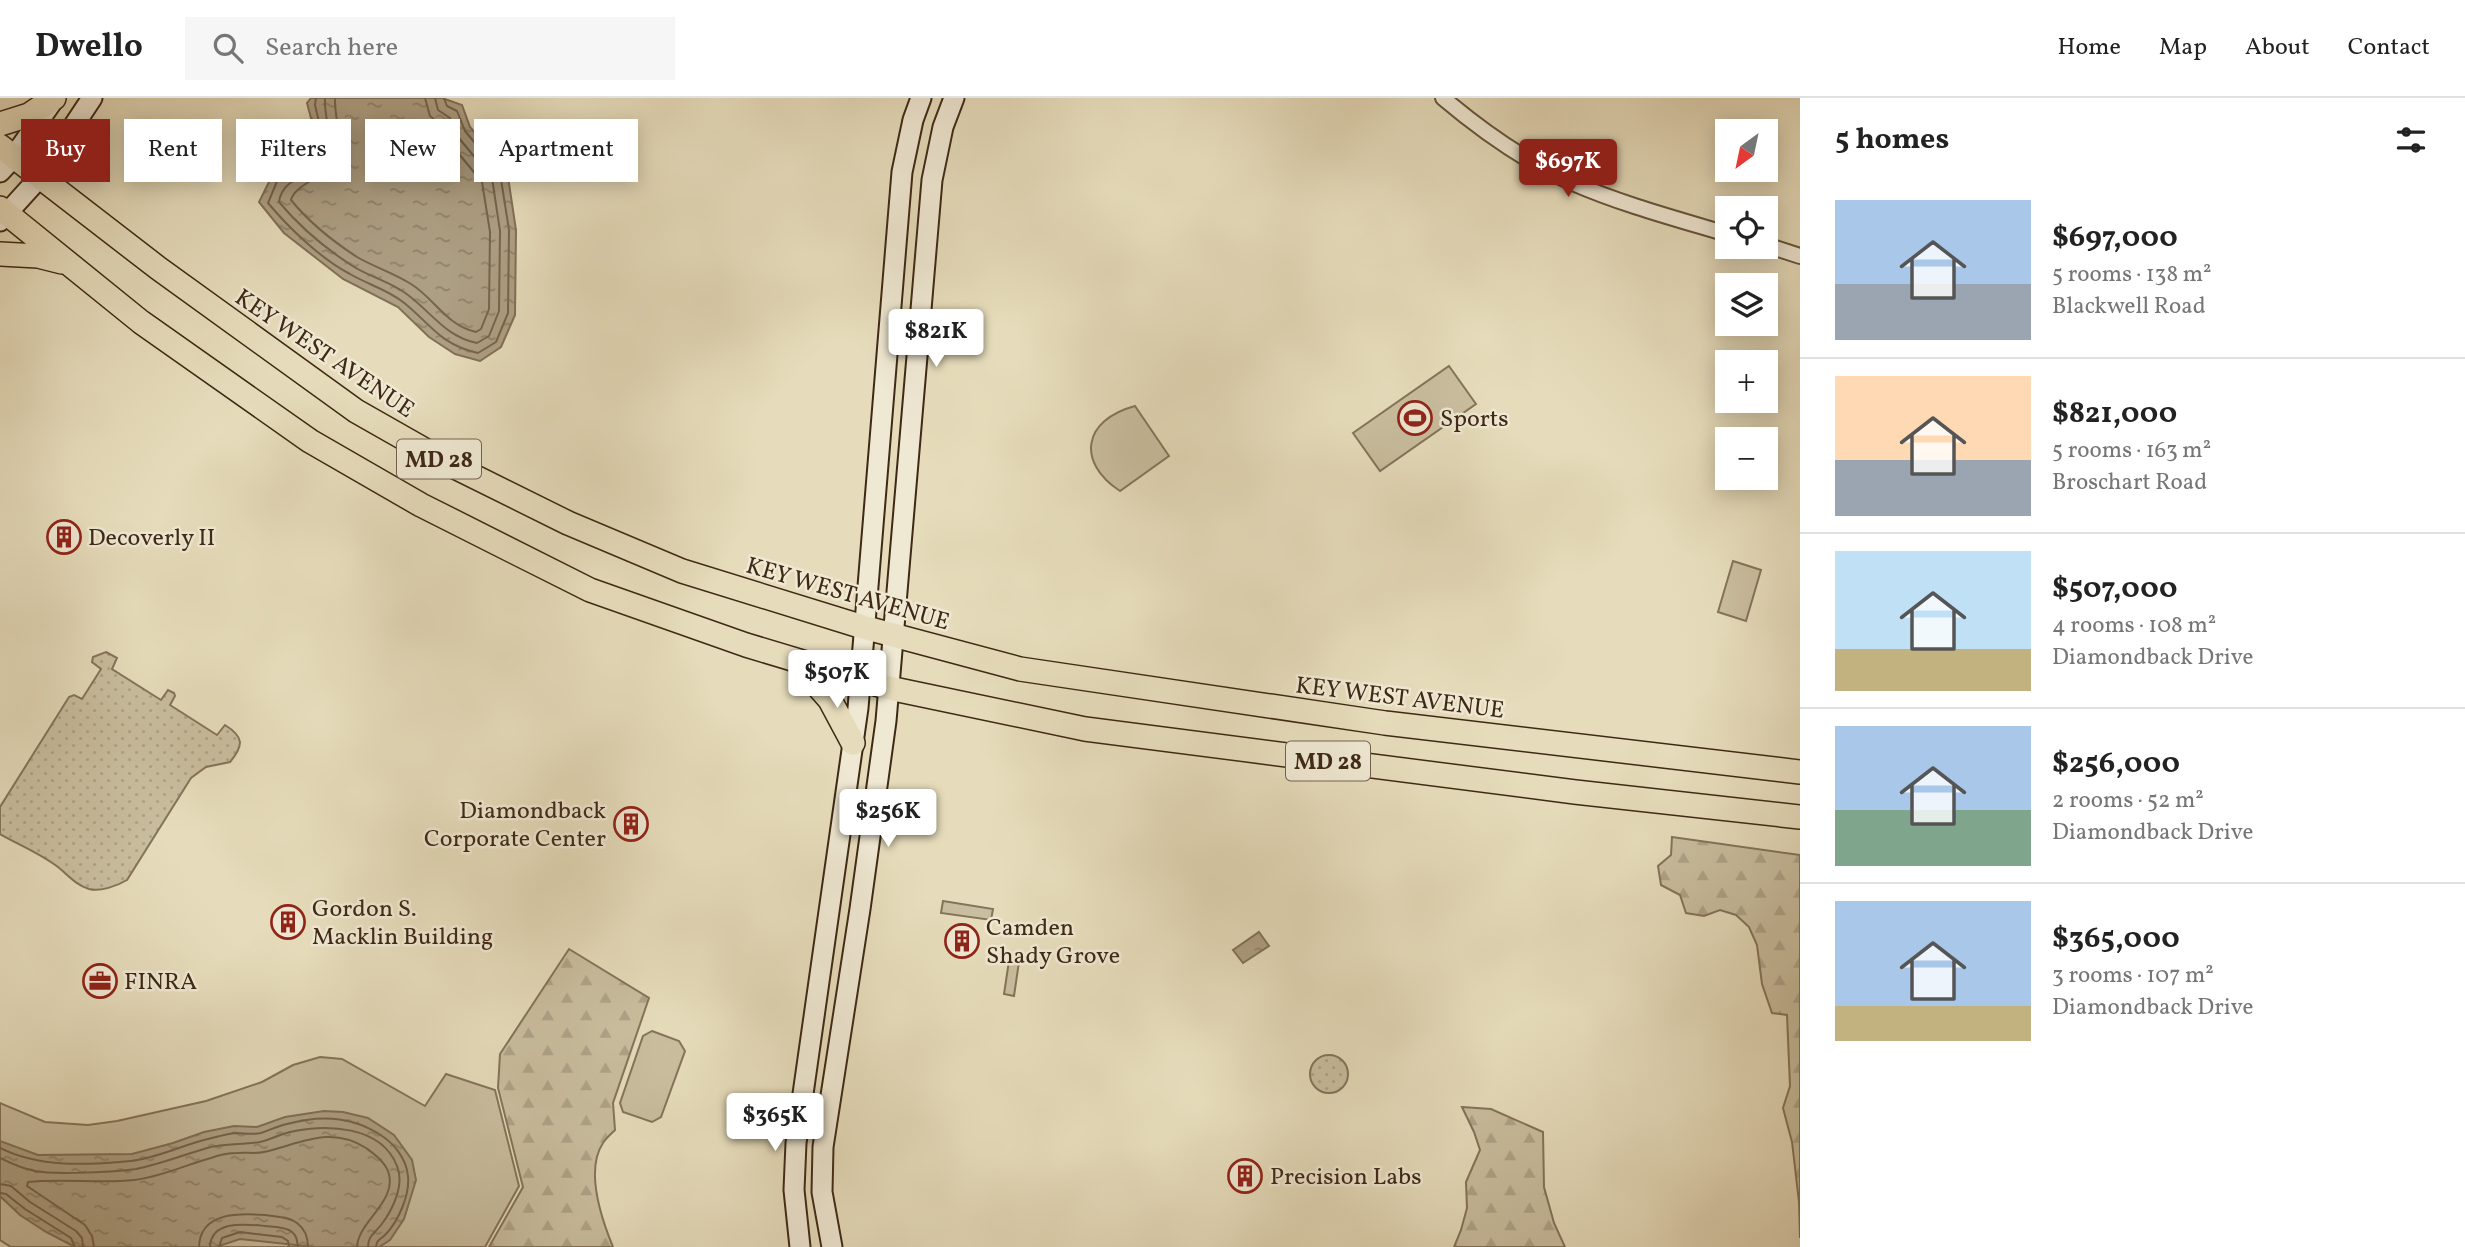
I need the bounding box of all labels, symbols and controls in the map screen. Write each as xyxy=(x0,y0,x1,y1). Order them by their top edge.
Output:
search box xyxy=(185,17,675,80)
text: Dwello xyxy=(35,25,143,71)
icon: search xyxy=(209,29,247,67)
text: Search here xyxy=(265,30,398,66)
text: Home xyxy=(2057,31,2121,65)
text: Map xyxy=(2159,31,2207,65)
text: About xyxy=(2245,31,2310,65)
text: Contact xyxy=(2348,31,2430,65)
chip: Buy xyxy=(21,119,110,182)
chip: Rent xyxy=(124,119,222,182)
chip: Filters xyxy=(236,119,351,182)
chip: New xyxy=(365,119,460,182)
chip: Apartment xyxy=(474,119,638,182)
north arrow xyxy=(1715,119,1778,182)
map controls xyxy=(1715,119,1778,490)
text: 5 homes xyxy=(1835,119,1949,161)
icon: filters xyxy=(2392,121,2430,159)
pin: $697K xyxy=(1519,140,1617,199)
text: $697K xyxy=(1535,146,1601,178)
button: locate xyxy=(1715,196,1778,259)
text: $697,000 xyxy=(2052,217,2178,259)
icon: home xyxy=(1891,228,1975,312)
text: 5 rooms · 138 m² xyxy=(2052,259,2212,291)
button: layers xyxy=(1715,273,1778,336)
street label: KEY WEST AVENUE xyxy=(227,282,421,428)
text: Blackwell Road xyxy=(2052,291,2206,323)
pin: $821K xyxy=(887,310,985,369)
text: $821K xyxy=(905,316,968,348)
button: + xyxy=(1715,350,1778,413)
text: $821,000 xyxy=(2052,393,2177,435)
sports icon: Sports xyxy=(1396,399,1434,437)
place label: Sports xyxy=(1440,403,1509,437)
icon: home xyxy=(1891,404,1975,488)
button: − xyxy=(1715,427,1778,490)
text: 5 rooms · 163 m² xyxy=(2052,435,2211,467)
road number: MD 28 xyxy=(397,440,481,478)
text: Broschart Road xyxy=(2052,467,2207,499)
building icon: Decoverly II xyxy=(45,518,83,556)
place label: Decoverly II xyxy=(88,522,215,556)
street label: KEY WEST AVENUE xyxy=(742,550,953,640)
text: $507,000 xyxy=(2052,568,2177,610)
icon: home xyxy=(1891,579,1975,663)
text: 4 rooms · 108 m² xyxy=(2052,610,2216,642)
text: Diamondback Drive xyxy=(2052,642,2254,674)
pin: $507K xyxy=(788,650,886,710)
text: $507K xyxy=(804,657,870,689)
street label: KEY WEST AVENUE xyxy=(1293,669,1506,729)
road number: MD 28 xyxy=(1286,741,1370,780)
text: $256,000 xyxy=(2052,743,2180,785)
icon: home xyxy=(1891,754,1975,838)
text: 2 rooms · 52 m² xyxy=(2052,785,2204,817)
pin: $256K xyxy=(839,790,937,849)
place label: Diamondback Corporate Center xyxy=(424,795,606,857)
text: $256K xyxy=(855,796,921,828)
building icon: Diamondback Corporate Center xyxy=(612,805,650,843)
text: Diamondback Drive xyxy=(2052,817,2254,849)
place label: Gordon S. Macklin Building xyxy=(312,893,493,955)
building icon: Gordon S. Macklin Building xyxy=(269,903,307,941)
place label: Camden Shady Grove xyxy=(986,912,1120,974)
text: $365,000 xyxy=(2052,918,2180,960)
building icon: Camden Shady Grove xyxy=(943,922,981,960)
icon: home xyxy=(1891,929,1975,1013)
text: 3 rooms · 107 m² xyxy=(2052,960,2214,992)
office icon: FINRA xyxy=(81,962,119,1000)
place label: FINRA xyxy=(124,966,197,1000)
text: Diamondback Drive xyxy=(2052,992,2254,1024)
pin: $365K xyxy=(726,1094,824,1153)
text: $365K xyxy=(743,1100,807,1132)
building icon: Precision Labs xyxy=(1226,1157,1264,1195)
place label: Precision Labs xyxy=(1270,1161,1422,1195)

